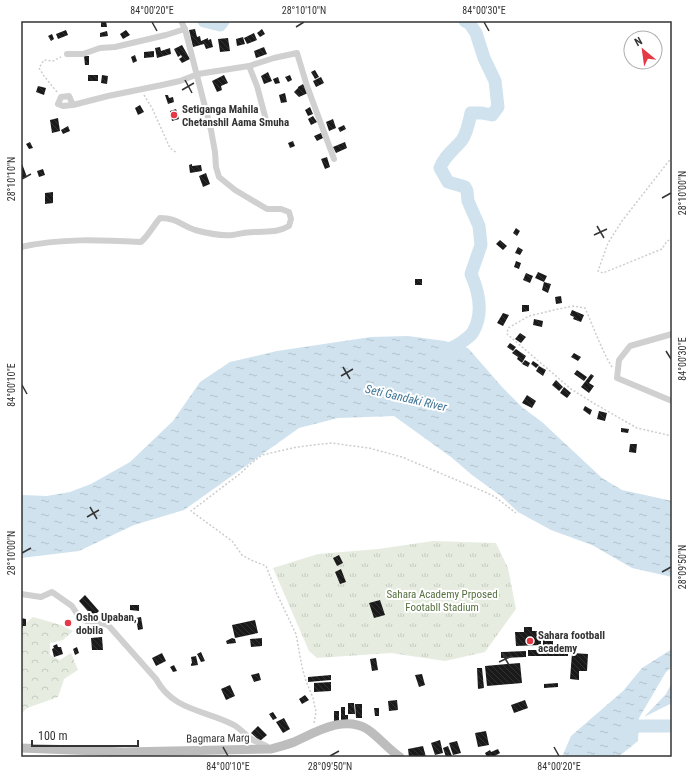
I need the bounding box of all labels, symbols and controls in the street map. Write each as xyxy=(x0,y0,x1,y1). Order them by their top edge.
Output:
text: 84°00'20"E xyxy=(130,5,174,16)
text: 28°10'10"N xyxy=(282,5,326,16)
text: 84°00'30"E xyxy=(462,5,506,16)
north arrow xyxy=(623,30,663,70)
text: N xyxy=(632,34,645,49)
place label: Setiganga Mahila Chetanshil Aama Smuha xyxy=(182,103,289,129)
marker: Setiganga Mahila Chetanshil Aama Smuha xyxy=(169,110,179,120)
text: 28°10'10"N xyxy=(6,157,17,201)
text: 28°10'00"N xyxy=(677,171,688,215)
text: 84°00'30"E xyxy=(677,337,688,381)
text: 84°00'10"E xyxy=(6,363,17,407)
water label: Seti Gandaki River xyxy=(364,382,449,414)
text: 28°10'00"N xyxy=(6,531,17,575)
text: 28°09'50"N xyxy=(677,545,688,589)
park label: Sahara Academy Prposed Footabll Stadium xyxy=(386,588,498,614)
place label: Osho Upaban, dobila xyxy=(76,611,137,637)
marker: Osho Upaban, dobila xyxy=(63,618,73,628)
place label: Sahara football academy xyxy=(538,629,605,655)
marker: Sahara football academy xyxy=(525,636,535,646)
scale bar xyxy=(32,722,138,748)
text: 100 m xyxy=(38,729,68,743)
street label: Bagmara Marg xyxy=(186,731,250,746)
text: 84°00'10"E xyxy=(206,761,250,772)
text: 28°09'50"N xyxy=(308,761,352,772)
text: 84°00'20"E xyxy=(537,761,581,772)

